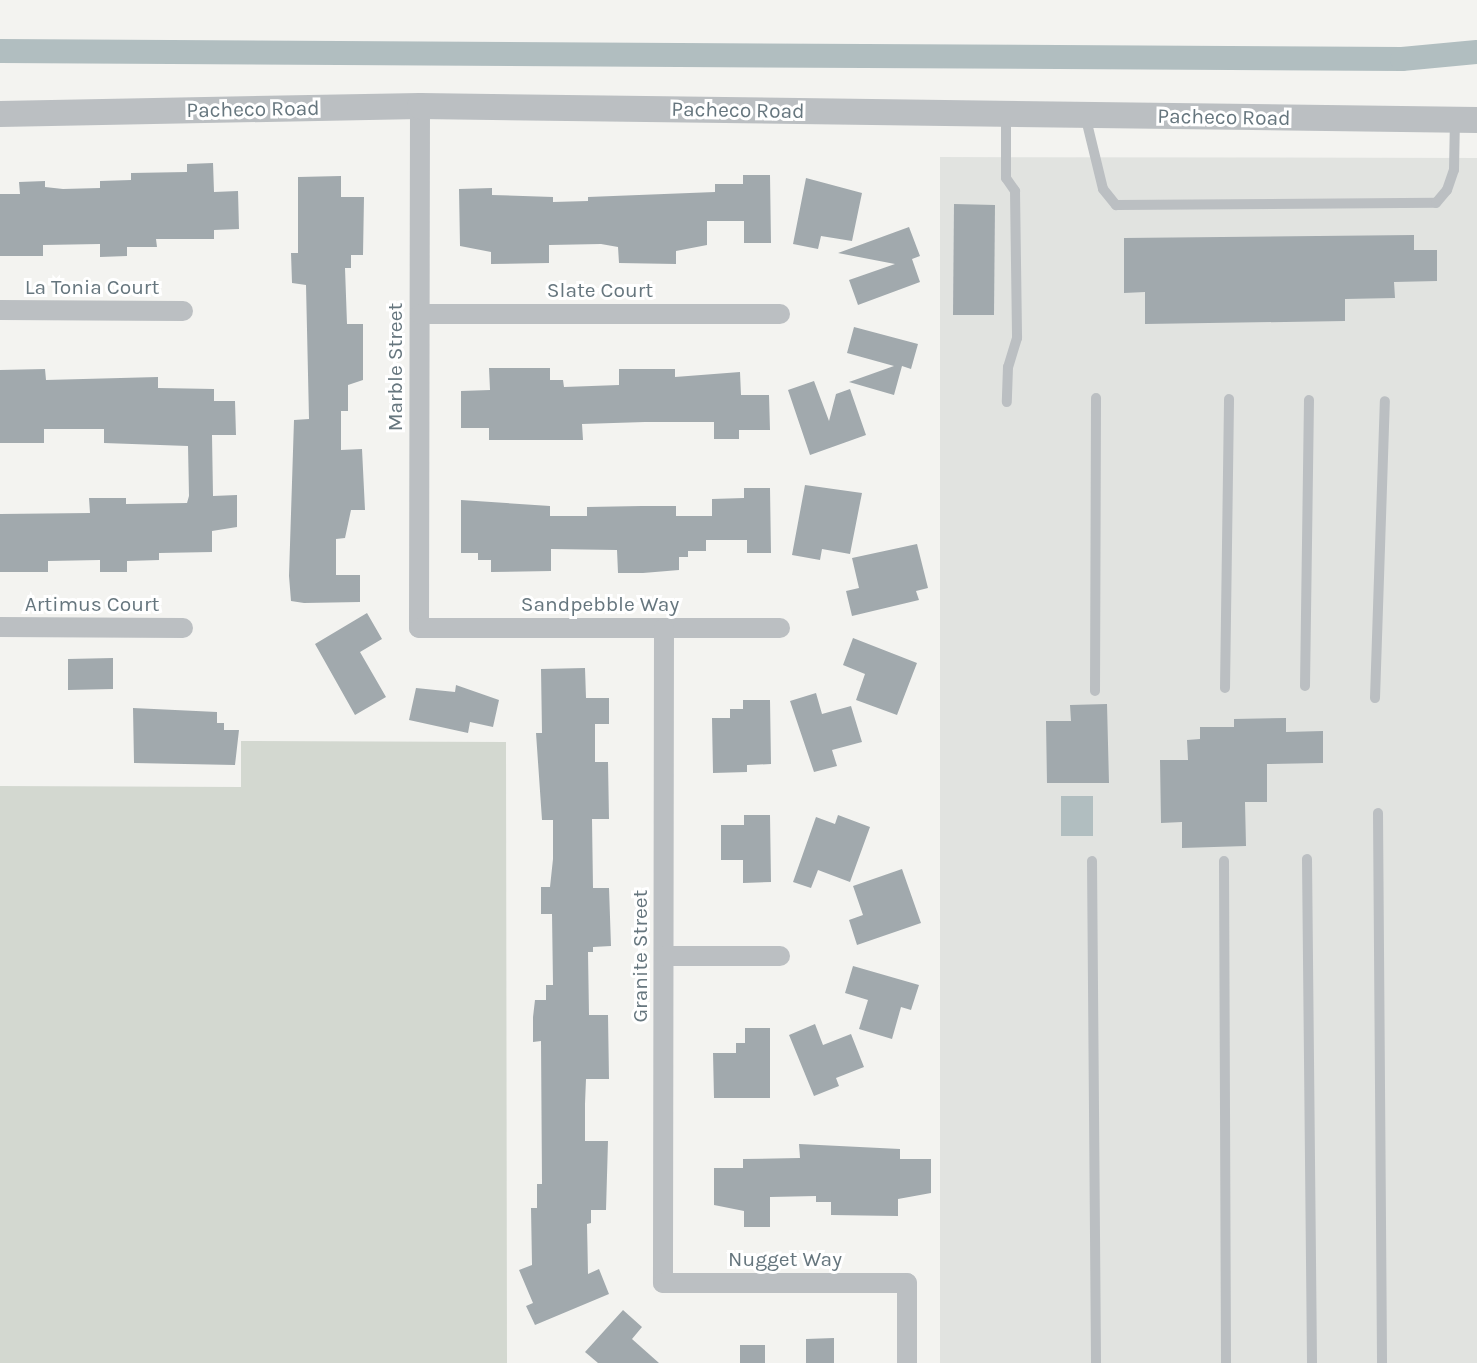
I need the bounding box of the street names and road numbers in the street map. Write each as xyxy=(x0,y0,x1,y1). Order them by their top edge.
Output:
street label: Pacheco Road xyxy=(186,95,320,123)
street label: Pacheco Road xyxy=(671,96,805,124)
street label: Pacheco Road xyxy=(1157,103,1291,131)
street label: La Tonia Court xyxy=(25,274,159,300)
street label: Slate Court xyxy=(547,277,653,303)
street label: Marble Street xyxy=(382,303,408,431)
street label: Artimus Court xyxy=(25,591,159,617)
street label: Sandpebble Way xyxy=(521,591,679,617)
street label: Granite Street xyxy=(627,890,653,1022)
street label: Nugget Way xyxy=(728,1246,842,1272)

